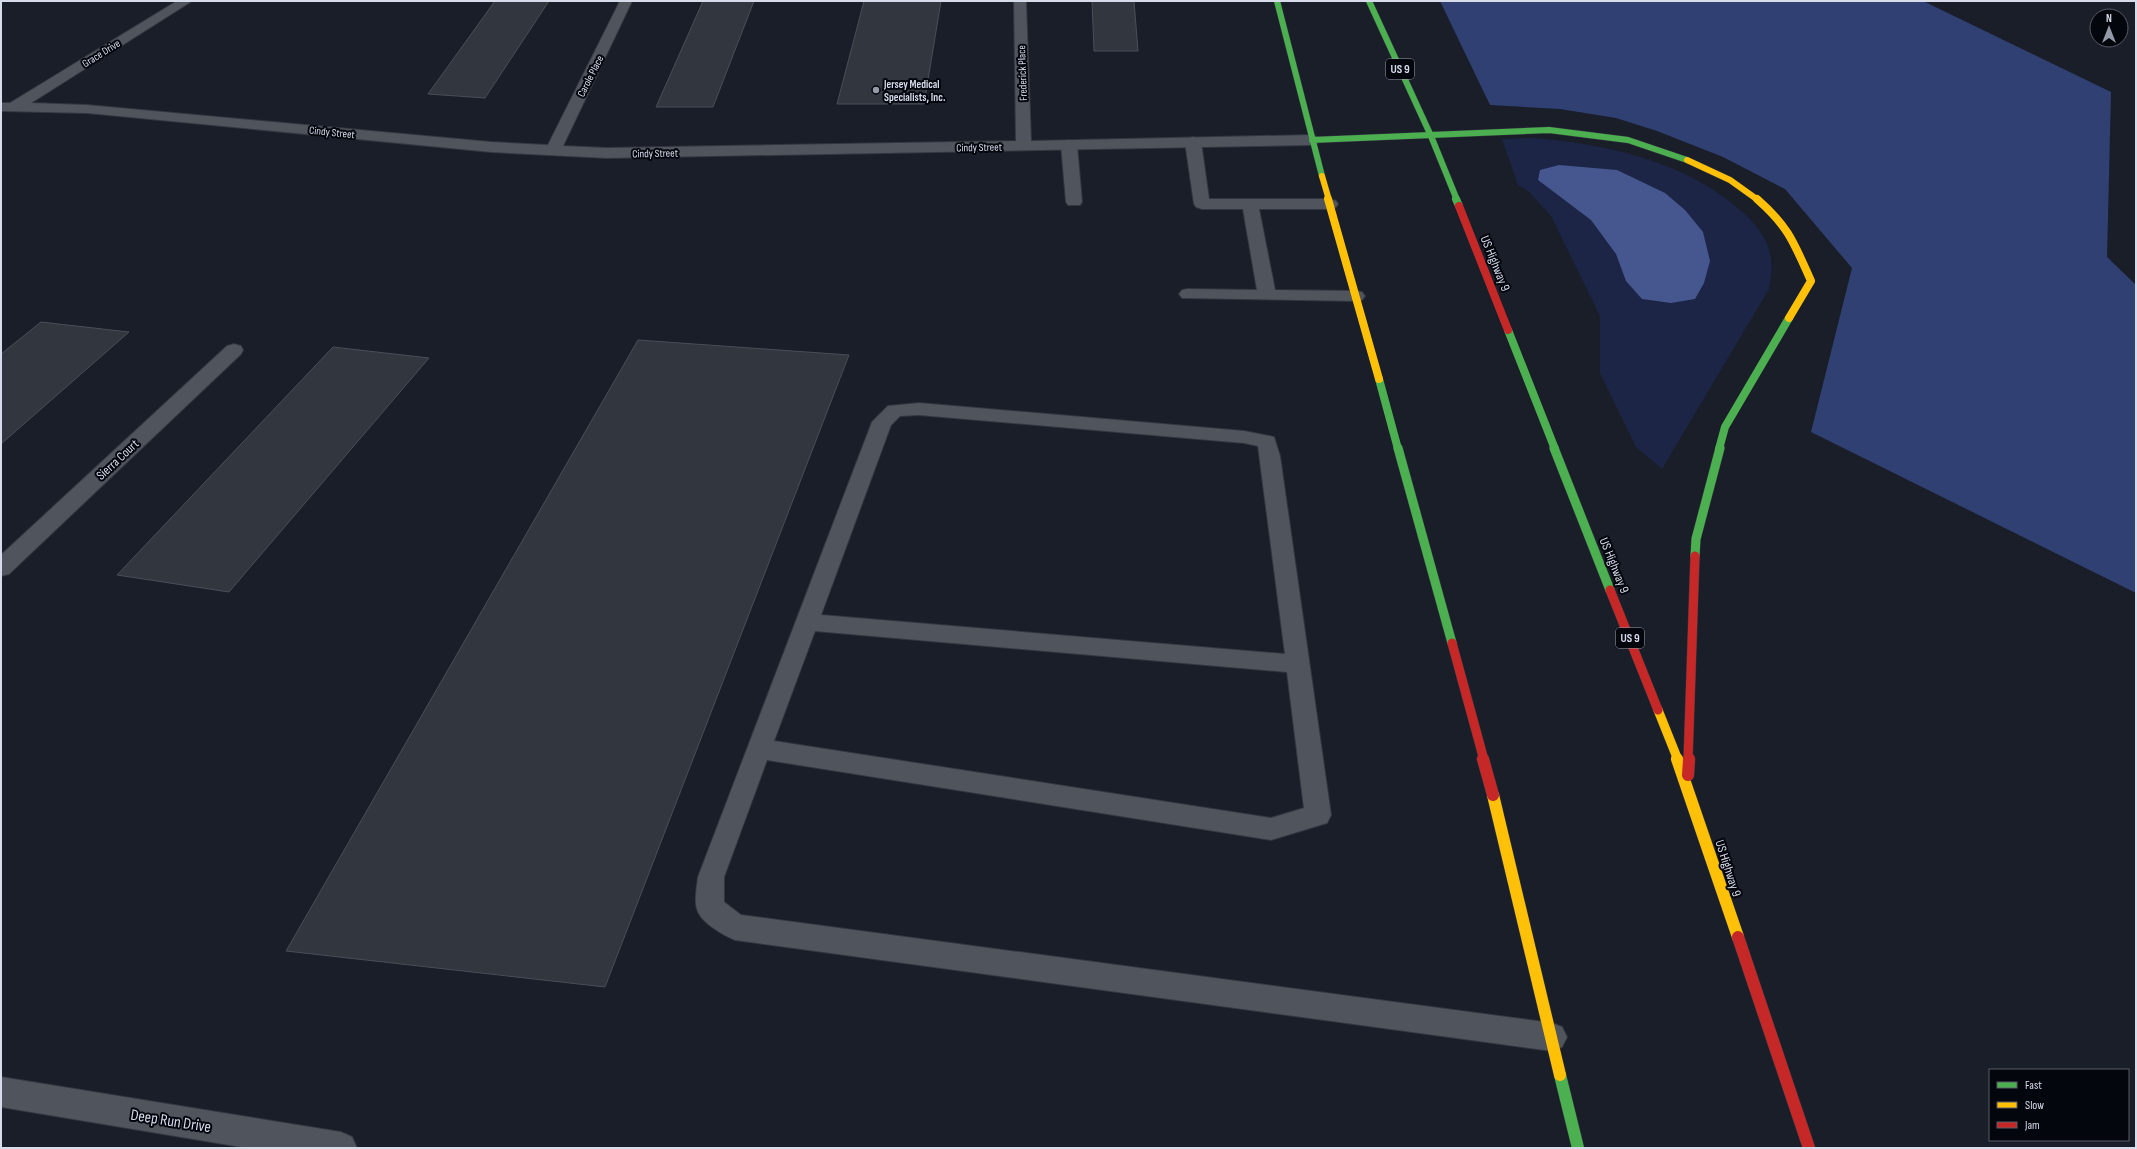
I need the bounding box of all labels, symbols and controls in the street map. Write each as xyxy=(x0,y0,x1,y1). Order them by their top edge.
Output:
north arrow xyxy=(2089,8,2129,48)
text: N xyxy=(2106,12,2112,25)
street label: Grace Drive xyxy=(80,37,123,70)
street label: Frederick Place xyxy=(1015,45,1030,101)
street label: Carole Place xyxy=(574,53,606,99)
road number: US 9 xyxy=(1386,59,1414,79)
place label: Jersey Medical Specialists, Inc. xyxy=(883,78,946,104)
marker: Jersey Medical Specialists, Inc. xyxy=(871,85,881,95)
street label: Cindy Street xyxy=(308,124,356,141)
street label: Cindy Street xyxy=(956,141,1003,154)
street label: Cindy Street xyxy=(632,147,679,160)
street label: US Highway 9 xyxy=(1477,233,1514,294)
street label: Sierra Court xyxy=(93,436,142,483)
street label: US Highway 9 xyxy=(1596,535,1633,596)
road number: US 9 xyxy=(1616,628,1644,648)
street label: US Highway 9 xyxy=(1711,838,1745,899)
legend xyxy=(1989,1069,2129,1141)
text: Fast xyxy=(2025,1078,2042,1093)
text: Slow xyxy=(2025,1098,2044,1113)
street label: Deep Run Drive xyxy=(129,1106,212,1137)
text: Jam xyxy=(2024,1118,2040,1133)

